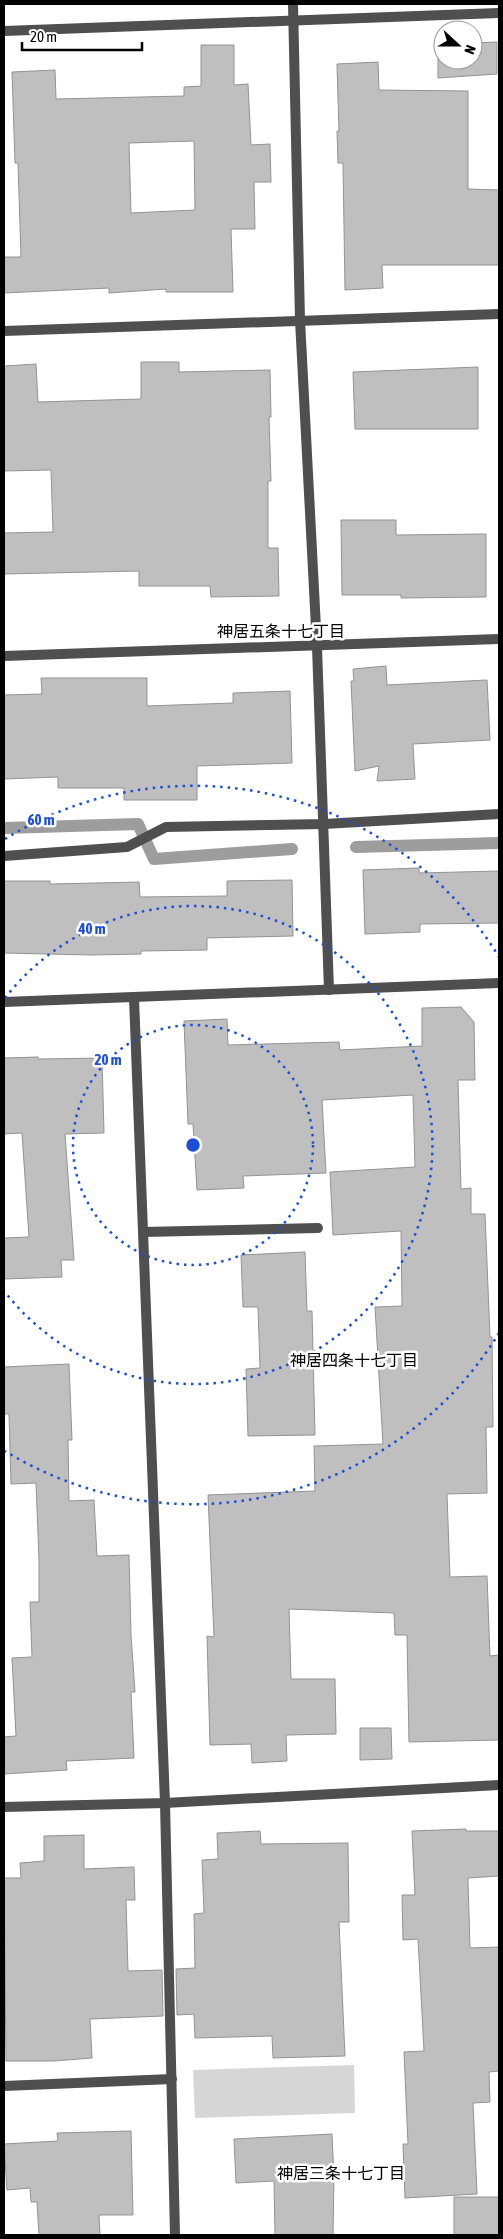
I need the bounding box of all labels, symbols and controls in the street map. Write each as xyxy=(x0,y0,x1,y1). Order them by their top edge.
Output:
scale bar xyxy=(22,20,142,52)
north arrow xyxy=(433,20,483,70)
text: 20 m xyxy=(30,28,57,45)
text: N xyxy=(461,43,479,56)
district label: 神居五条十七丁目 xyxy=(217,622,345,640)
text: 60 m xyxy=(28,811,55,828)
text: 40 m xyxy=(78,920,106,937)
text: 20 m xyxy=(95,1051,122,1068)
centre of rings xyxy=(184,1136,202,1154)
district label: 神居四条十七丁目 xyxy=(290,1351,418,1369)
district label: 神居三条十七丁目 xyxy=(277,2164,405,2182)

